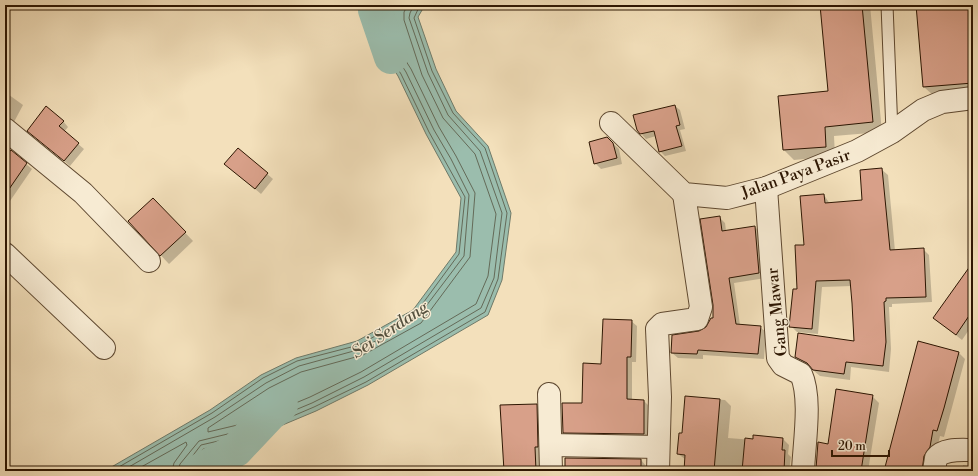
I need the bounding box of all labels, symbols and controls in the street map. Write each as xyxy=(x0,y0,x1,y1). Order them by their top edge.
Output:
street label: Jalan Paya Pasir xyxy=(738,145,854,203)
street label: Gang Mawar xyxy=(762,266,792,357)
water label: Sei Serdang xyxy=(347,296,434,364)
scale bar xyxy=(832,432,889,458)
text: 20 m xyxy=(838,439,866,454)

